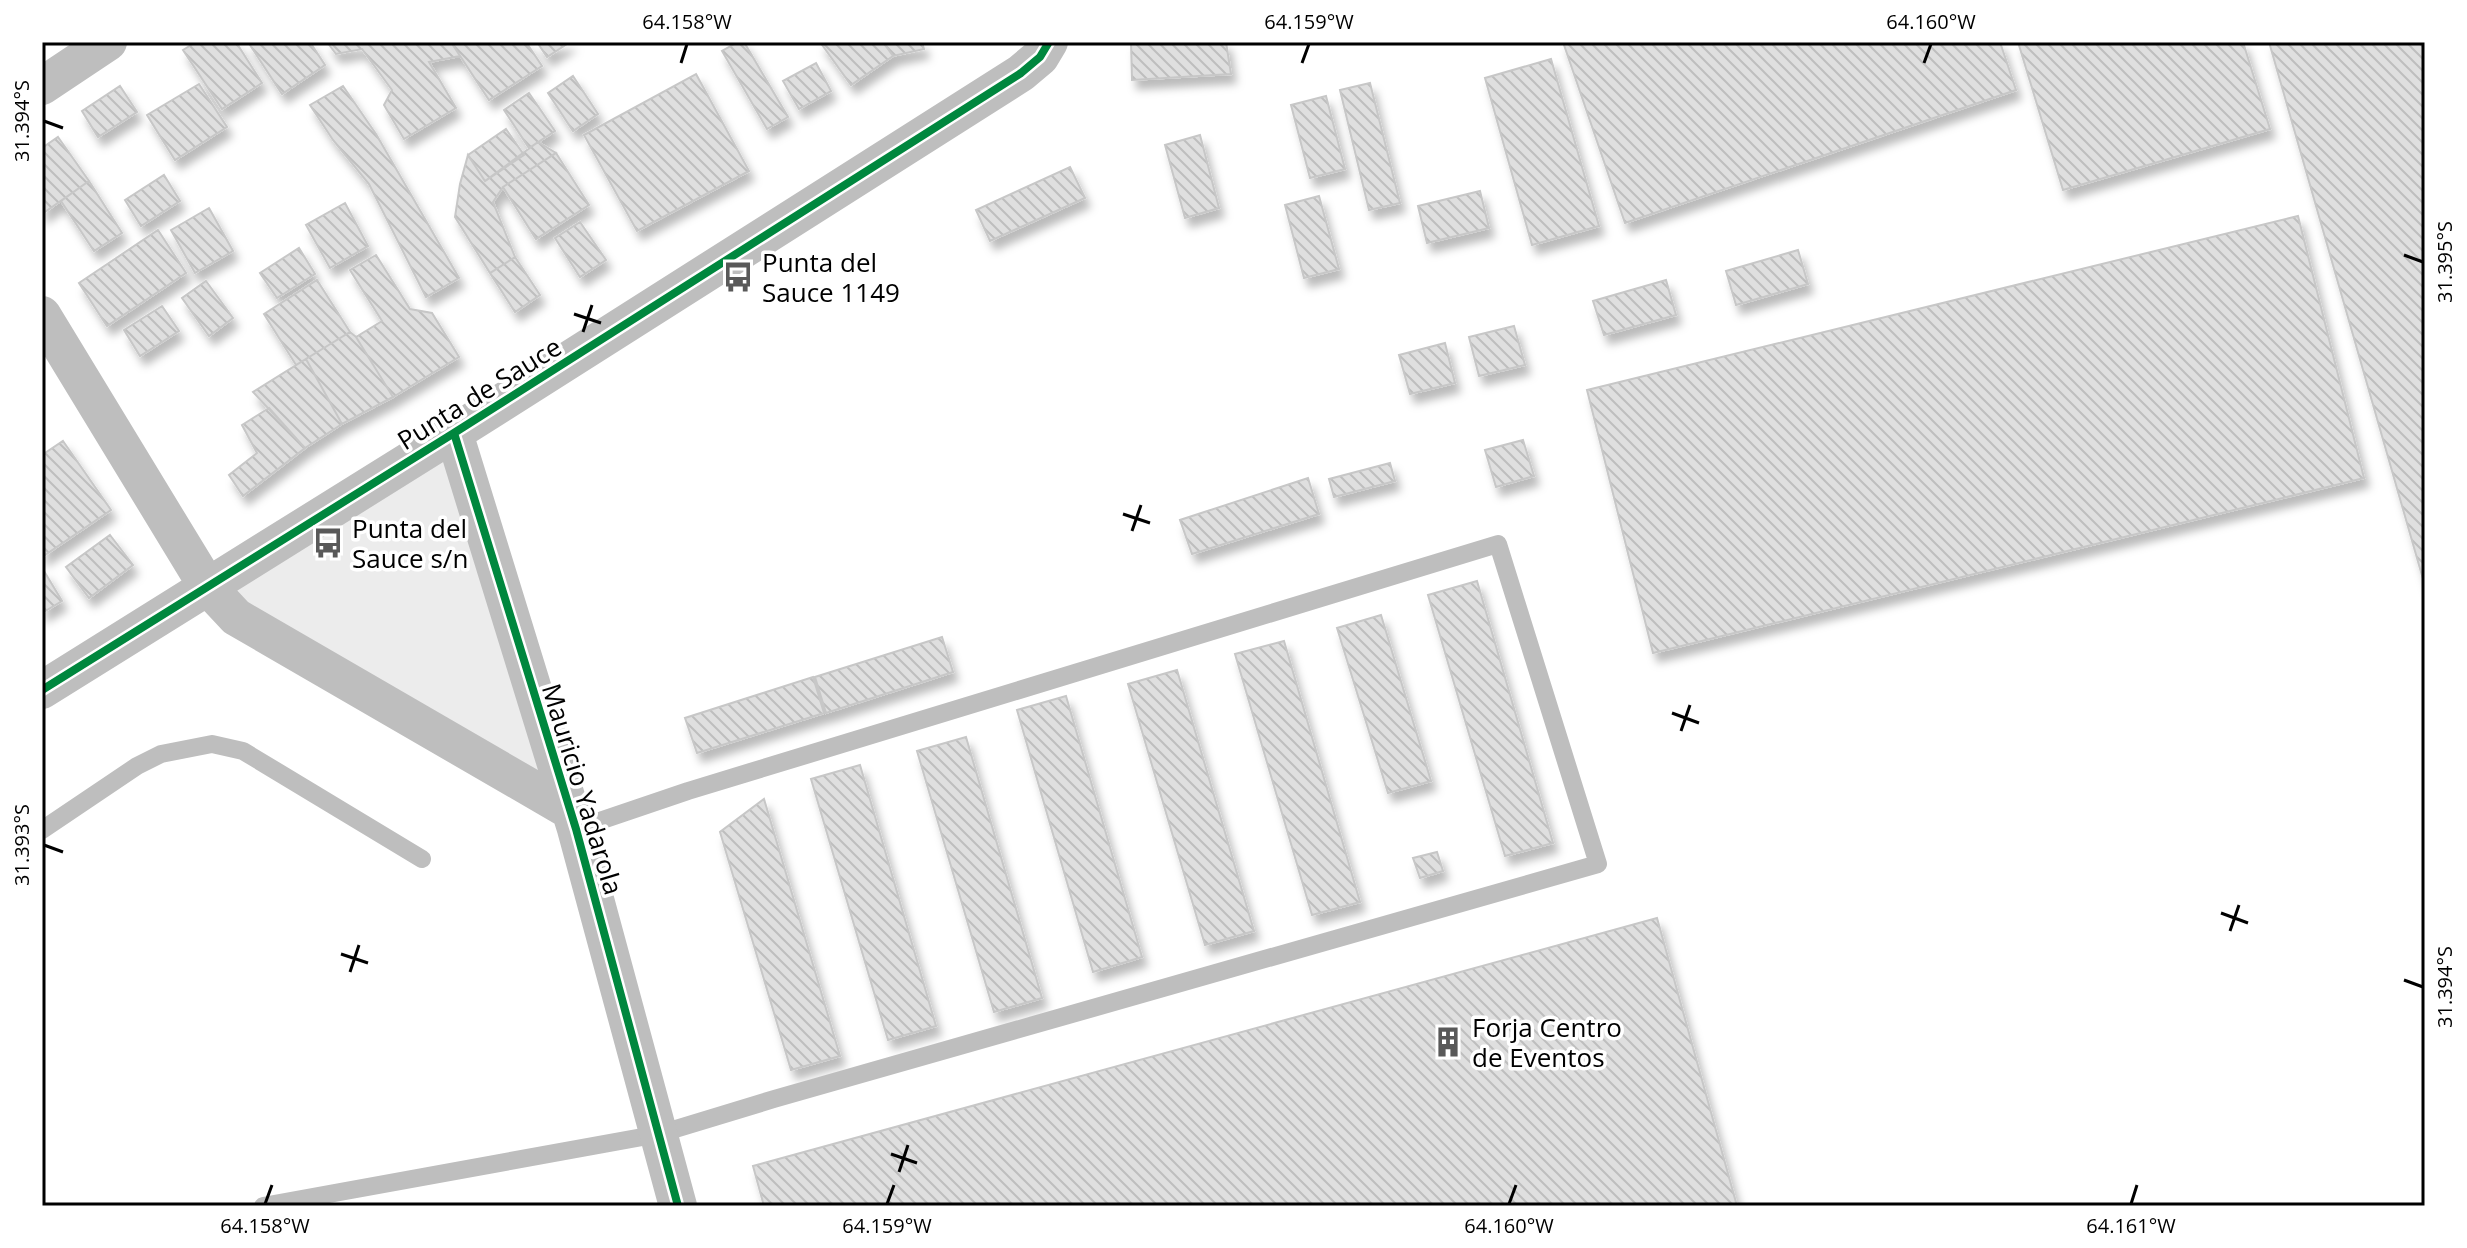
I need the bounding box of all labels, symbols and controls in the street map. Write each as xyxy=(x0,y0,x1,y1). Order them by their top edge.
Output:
text: 64.158°W xyxy=(642,8,732,35)
text: 64.159°W xyxy=(1264,8,1354,35)
text: 64.160°W xyxy=(1886,8,1976,35)
text: 31.394°S xyxy=(8,80,35,162)
text: 31.395°S xyxy=(2431,221,2458,303)
place label: Punta del Sauce 1149 xyxy=(762,244,900,310)
bus stop icon: Punta del Sauce 1149 xyxy=(721,260,755,294)
street label: Punta de Sauce xyxy=(390,328,568,458)
place label: Punta del Sauce s/n xyxy=(352,510,468,576)
bus stop icon: Punta del Sauce s/n xyxy=(311,526,345,560)
street label: Mauricio Yadarola xyxy=(534,679,632,899)
text: 31.393°S xyxy=(8,804,35,886)
text: 31.394°S xyxy=(2431,946,2458,1028)
place label: Forja Centro de Eventos xyxy=(1472,1009,1622,1075)
building icon: Forja Centro de Eventos xyxy=(1431,1025,1465,1059)
text: 64.158°W xyxy=(220,1212,310,1239)
text: 64.159°W xyxy=(842,1212,932,1239)
text: 64.160°W xyxy=(1464,1212,1554,1239)
text: 64.161°W xyxy=(2086,1212,2176,1239)

